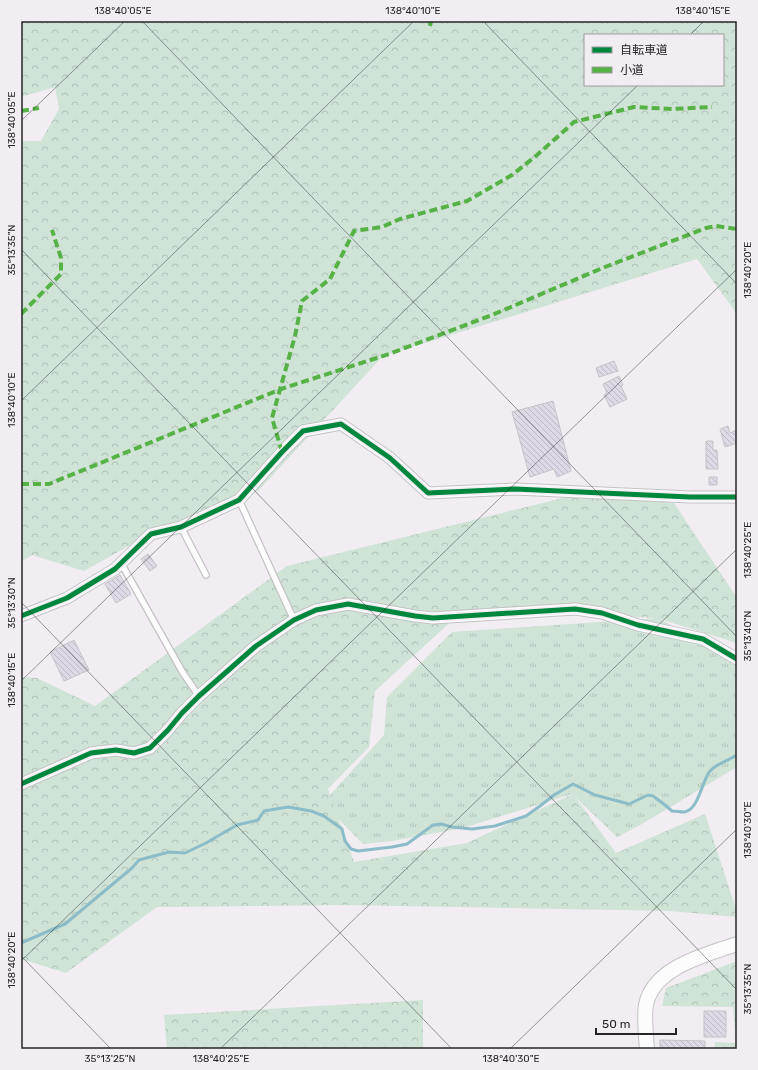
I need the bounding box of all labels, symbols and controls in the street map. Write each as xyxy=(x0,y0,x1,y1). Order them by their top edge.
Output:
text: 138°40'05"E xyxy=(95,5,151,17)
text: 138°40'10"E xyxy=(385,5,441,17)
text: 138°40'15"E xyxy=(676,5,730,17)
legend xyxy=(584,34,724,86)
text: 自転車道 xyxy=(620,43,668,57)
text: 小道 xyxy=(620,63,644,77)
text: 138°40'05"E xyxy=(6,92,18,148)
text: 35°13'35"N xyxy=(6,224,18,275)
text: 138°40'20"E xyxy=(742,242,754,298)
text: 138°40'10"E xyxy=(6,372,18,428)
text: 138°40'25"E xyxy=(742,522,754,578)
text: 35°13'30"N xyxy=(6,577,18,629)
text: 35°13'40"N xyxy=(742,610,754,662)
text: 138°40'15"E xyxy=(6,653,18,707)
text: 138°40'30"E xyxy=(742,801,754,859)
text: 138°40'20"E xyxy=(6,932,18,988)
text: 35°13'35"N xyxy=(742,963,754,1014)
scale bar xyxy=(596,1010,676,1036)
text: 50 m xyxy=(602,1017,630,1031)
text: 35°13'25"N xyxy=(85,1053,135,1065)
text: 138°40'25"E xyxy=(193,1053,249,1065)
text: 138°40'30"E xyxy=(482,1053,540,1065)

